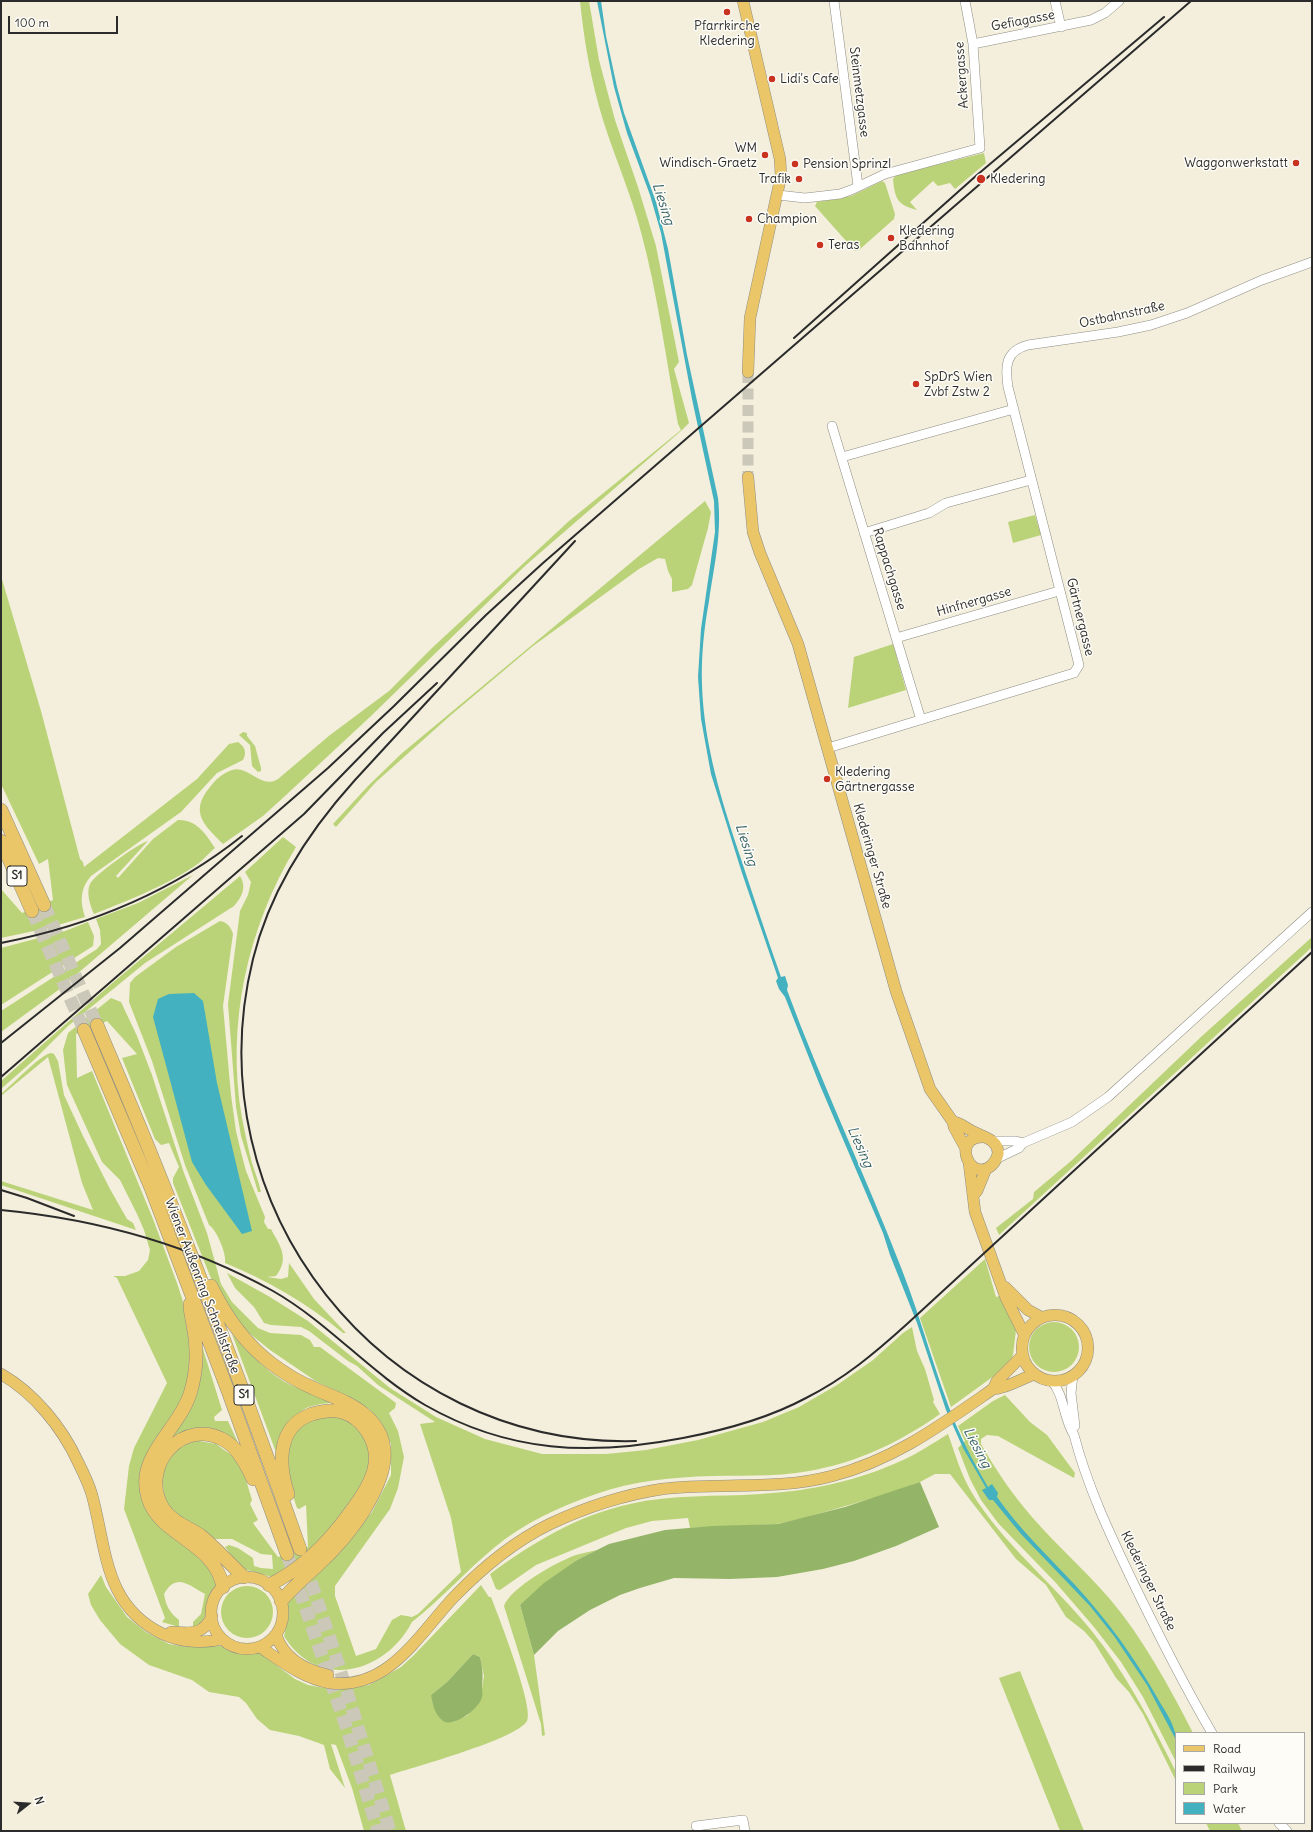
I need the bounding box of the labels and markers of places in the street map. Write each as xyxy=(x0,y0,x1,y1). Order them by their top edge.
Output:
marker: Pfarrkirche Kledering xyxy=(722,7,732,17)
place label: Pfarrkirche Kledering xyxy=(694,18,760,49)
place label: Lidi's Cafe xyxy=(780,71,839,87)
marker: Lidi's Cafe xyxy=(767,74,777,84)
place label: WM Windisch-Graetz xyxy=(659,140,757,171)
marker: WM Windisch-Graetz xyxy=(760,150,770,160)
place label: Waggonwerkstatt xyxy=(1184,155,1288,171)
place label: Pension Sprinzl xyxy=(803,156,891,172)
marker: Waggonwerkstatt xyxy=(1291,158,1301,168)
marker: Pension Sprinzl xyxy=(790,159,800,169)
place label: Trafik xyxy=(759,171,791,187)
place label: Kledering xyxy=(990,171,1046,187)
marker: Kledering xyxy=(975,173,987,185)
marker: Trafik xyxy=(794,174,804,184)
place label: Champion xyxy=(757,211,817,227)
marker: Champion xyxy=(744,214,754,224)
place label: Kledering Bahnhof xyxy=(899,223,955,254)
marker: Kledering Bahnhof xyxy=(886,233,896,243)
place label: Teras xyxy=(828,237,859,253)
marker: Teras xyxy=(815,240,825,250)
place label: SpDrS Wien Zvbf Zstw 2 xyxy=(924,369,992,400)
marker: SpDrS Wien Zvbf Zstw 2 xyxy=(911,379,921,389)
place label: Kledering Gärtnergasse xyxy=(835,764,915,795)
marker: Kledering Gärtnergasse xyxy=(822,774,832,784)

